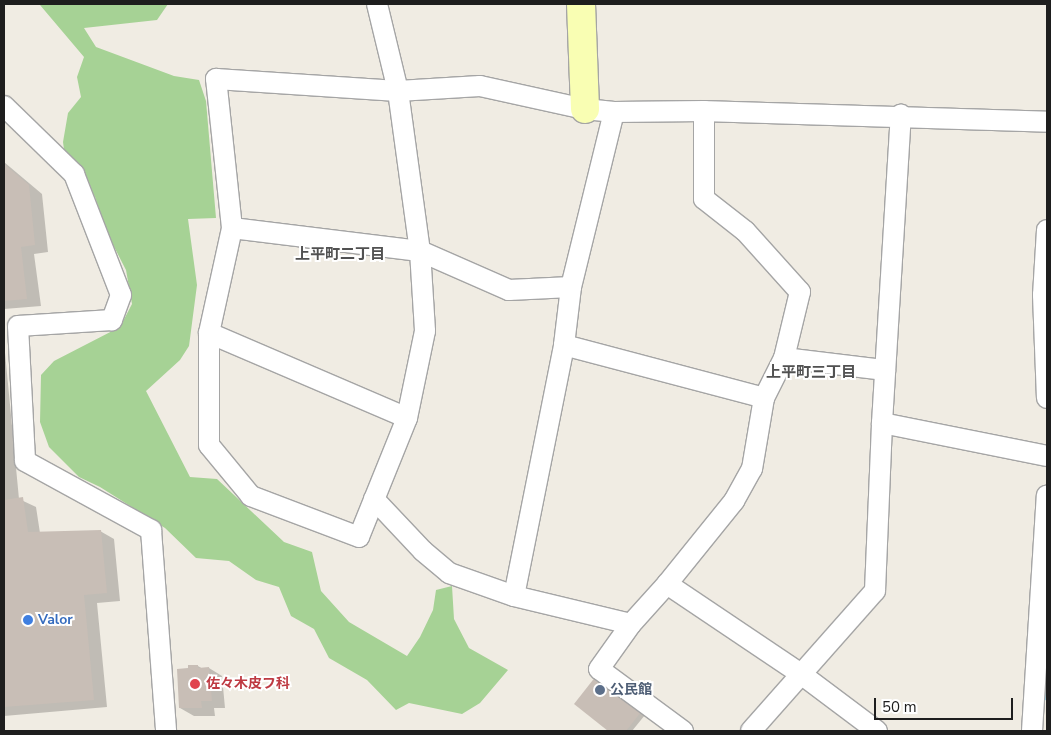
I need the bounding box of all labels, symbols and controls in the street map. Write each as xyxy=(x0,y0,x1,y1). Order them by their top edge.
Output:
district label: 上平町二丁目 xyxy=(295,246,385,264)
district label: 上平町三丁目 xyxy=(766,364,856,382)
place label: Valor xyxy=(38,612,73,628)
marker: Valor xyxy=(22,614,34,626)
place label: 佐々木皮フ科 xyxy=(206,676,290,692)
marker: 佐々木皮フ科 xyxy=(188,677,202,691)
place label: 公民館 xyxy=(610,682,652,698)
marker: 公民館 xyxy=(594,684,606,696)
scale bar xyxy=(876,688,1015,720)
text: 50 m xyxy=(882,697,917,717)

